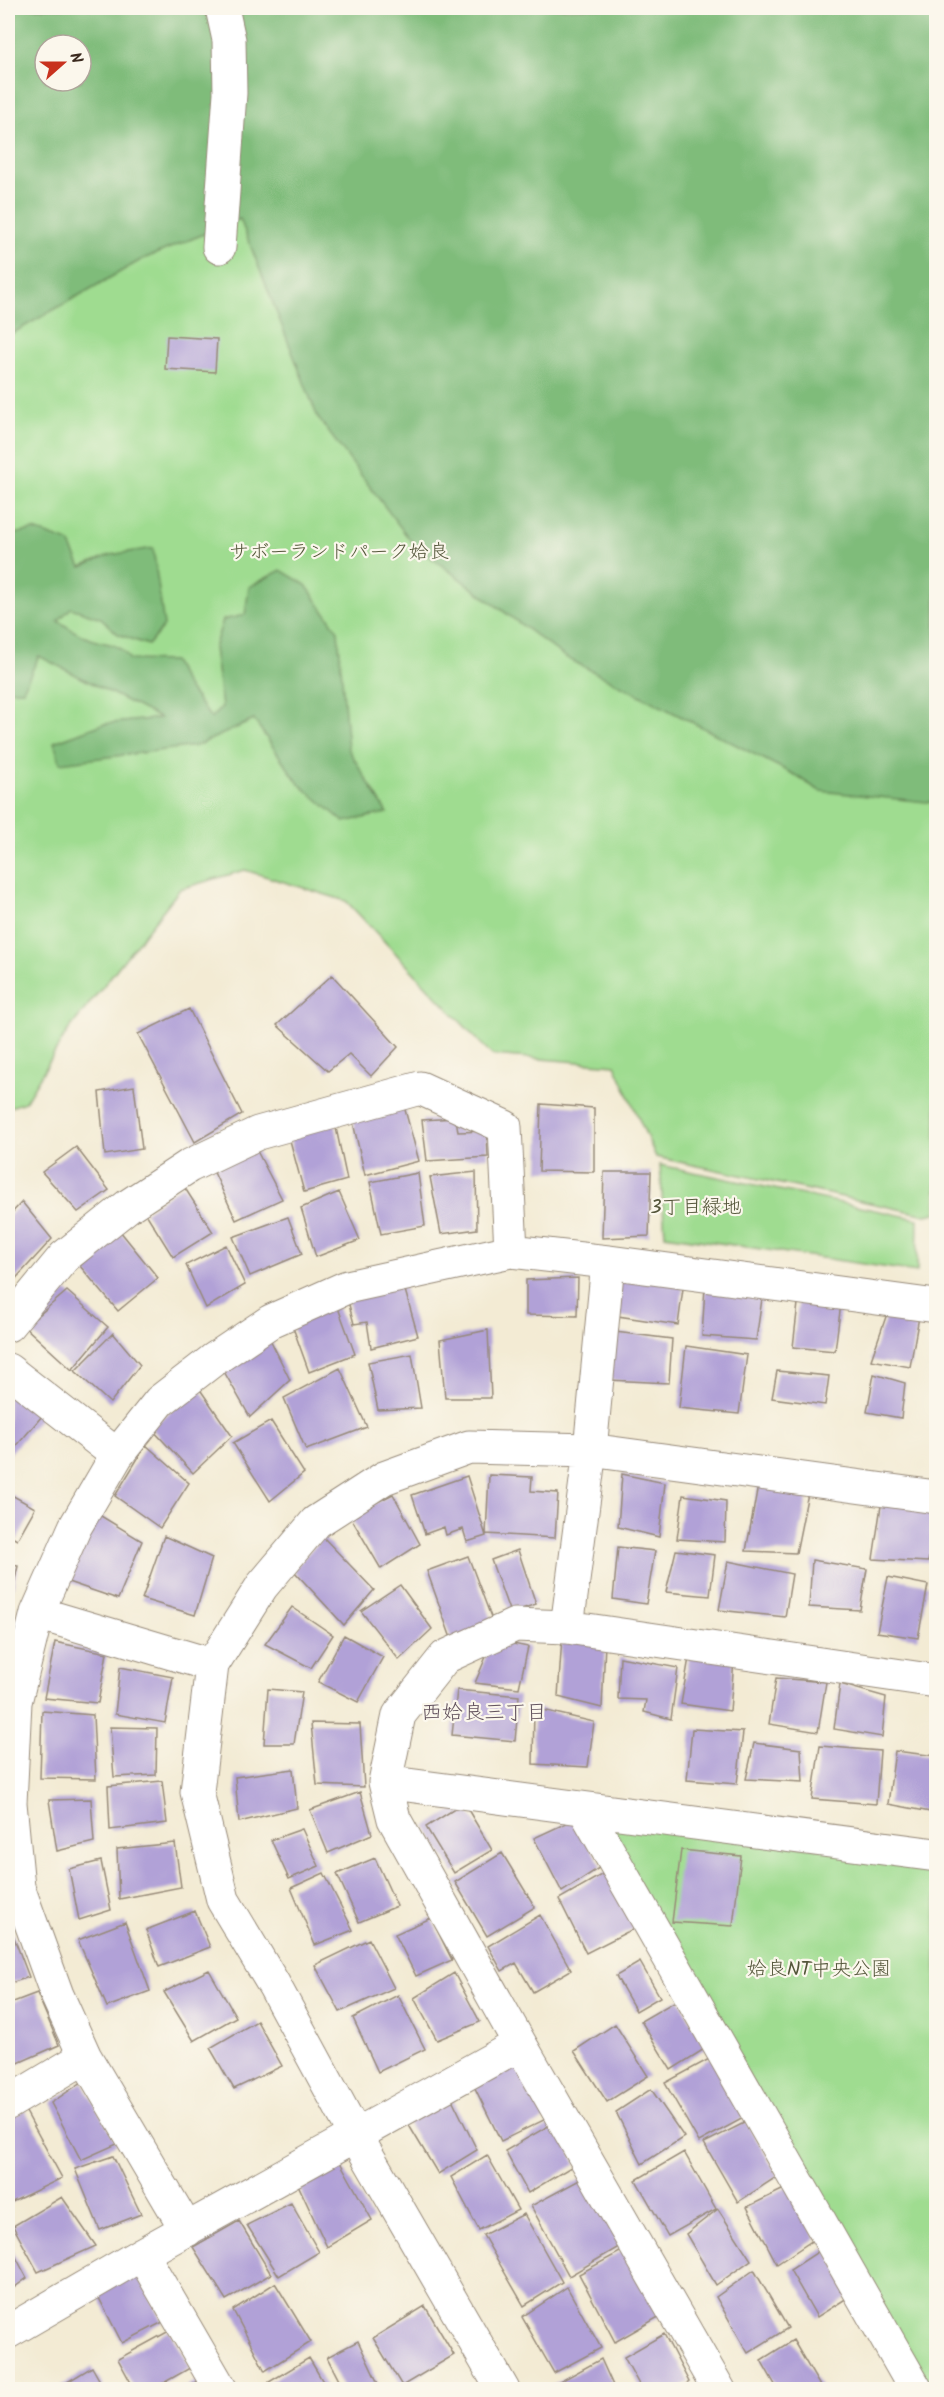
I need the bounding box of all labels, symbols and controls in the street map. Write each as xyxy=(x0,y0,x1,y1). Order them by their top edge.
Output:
north arrow xyxy=(33,33,93,93)
text: N xyxy=(62,49,89,67)
park label: サボーランドパーク姶良 xyxy=(229,537,449,569)
park label: 3丁目緑地 xyxy=(650,1192,742,1224)
district label: 西姶良三丁目 xyxy=(421,1697,547,1730)
park label: 姶良NT中央公園 xyxy=(747,1954,891,1986)

